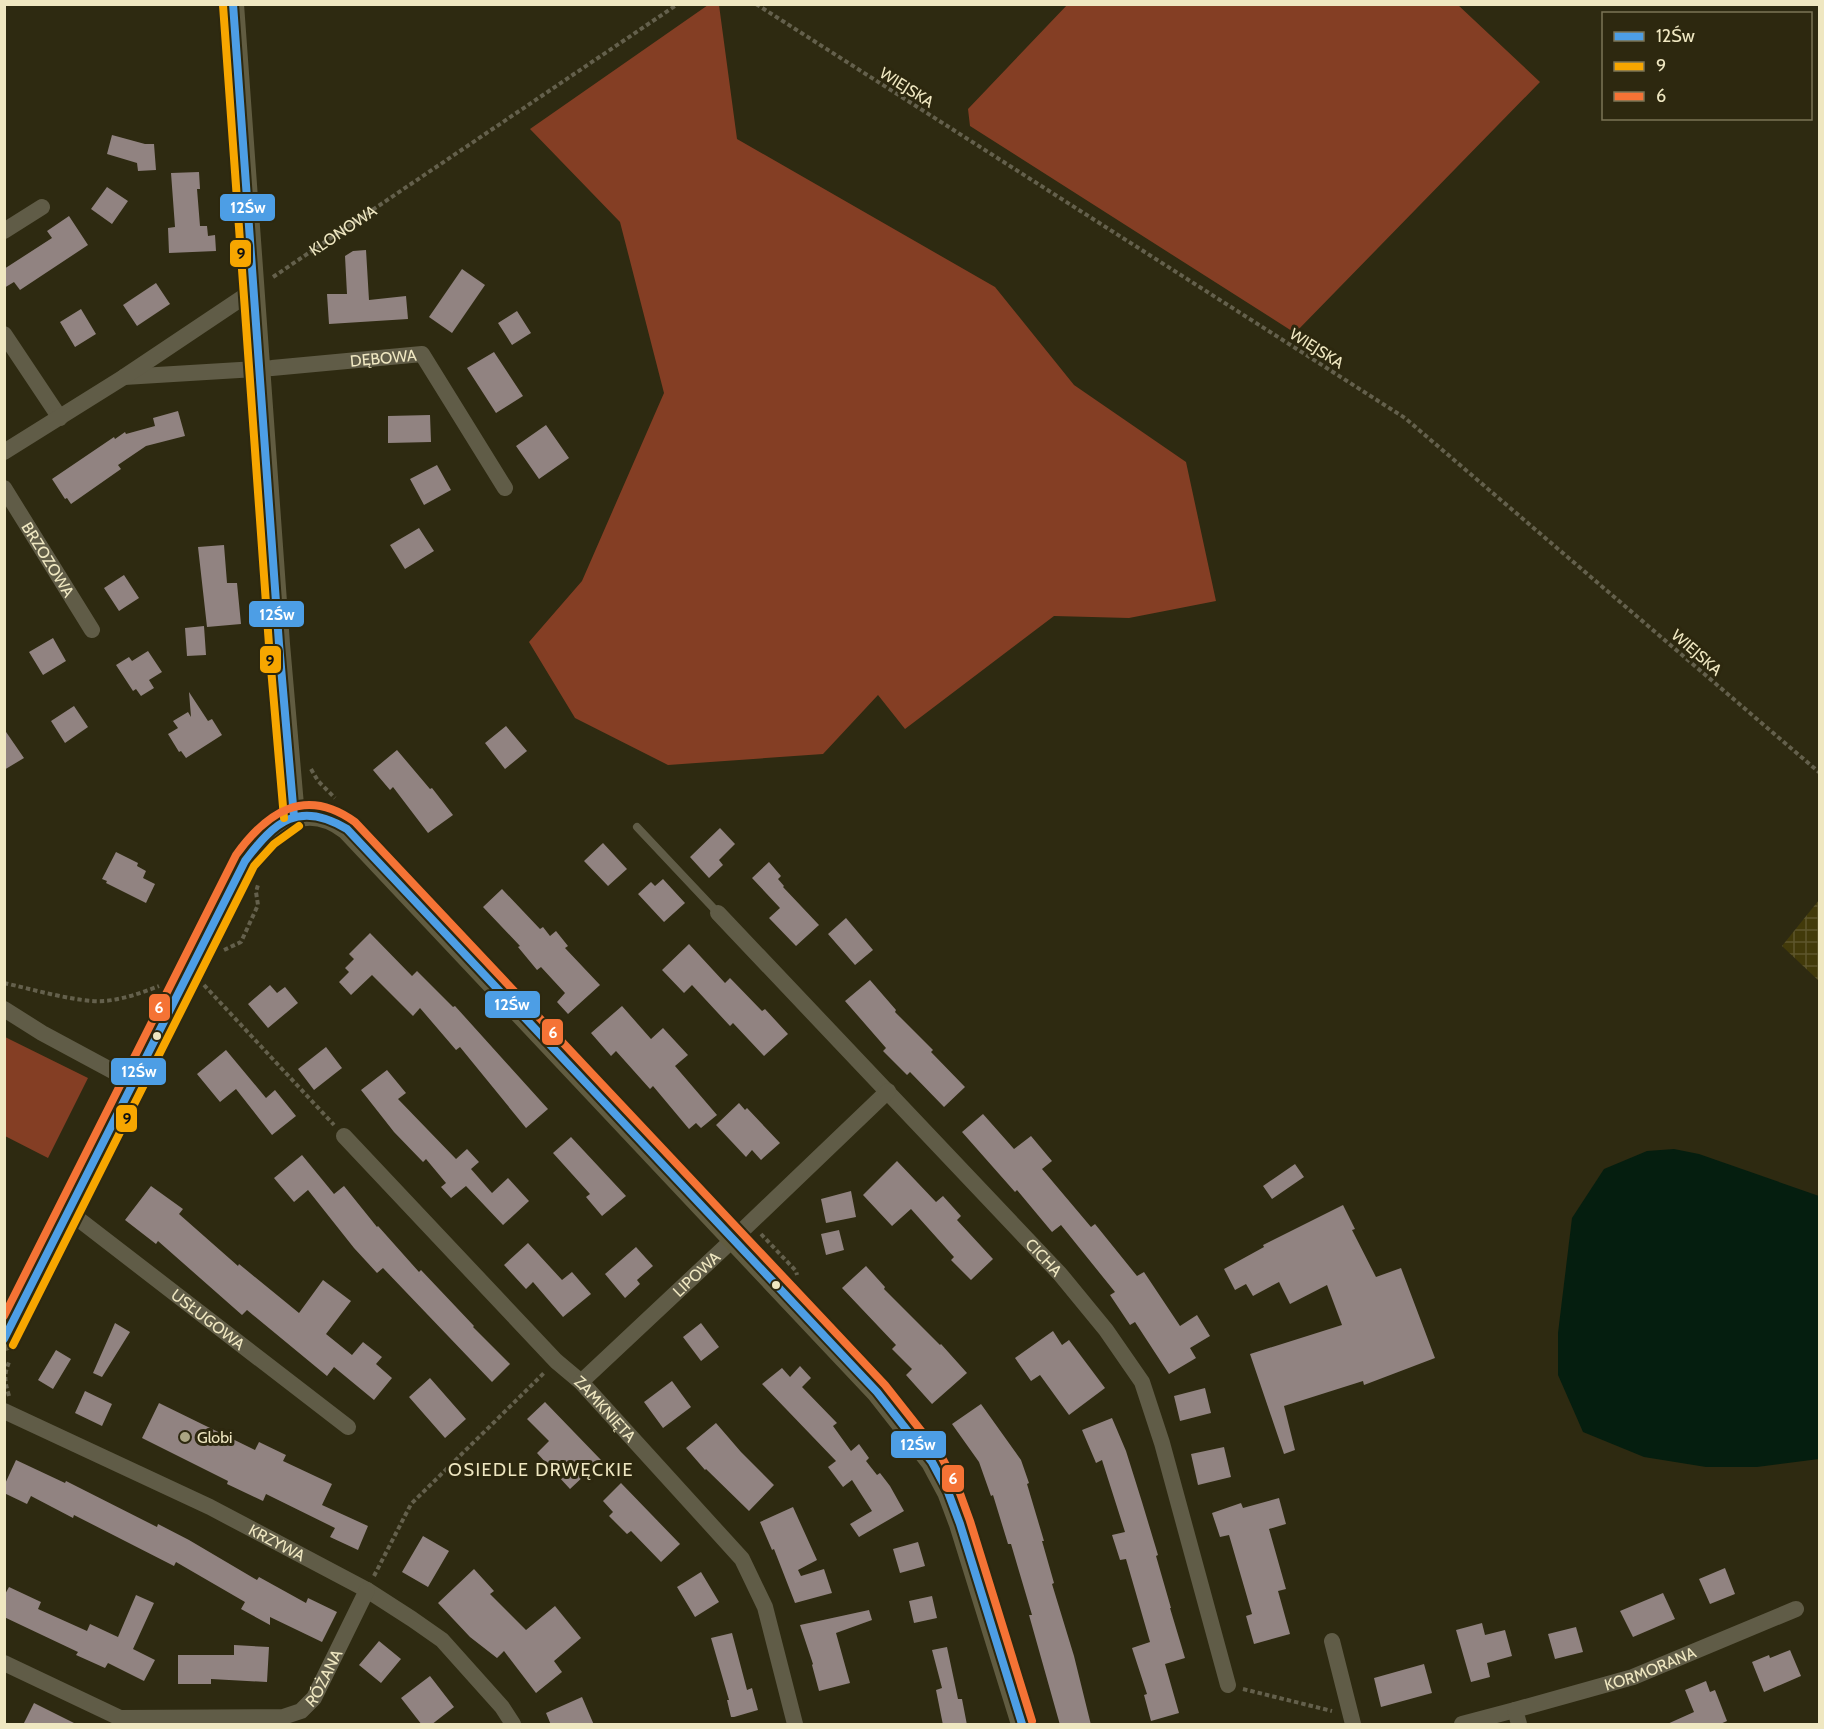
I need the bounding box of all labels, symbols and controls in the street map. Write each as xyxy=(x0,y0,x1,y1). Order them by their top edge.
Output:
legend xyxy=(1602,12,1812,120)
text: 12Św xyxy=(1656,25,1695,47)
text: 9 xyxy=(1656,55,1666,77)
street label: WIEJSKA xyxy=(876,63,938,112)
text: 6 xyxy=(1656,85,1666,107)
line badge: 12Św xyxy=(219,193,276,222)
text: 12Św xyxy=(230,198,266,217)
street label: KLONOWA xyxy=(306,201,380,260)
line badge: 9 xyxy=(229,239,252,268)
text: 9 xyxy=(237,244,246,263)
street label: WIEJSKA xyxy=(1286,324,1348,373)
street label: DĘBOWA xyxy=(349,346,418,371)
street label: BRZOZOWA xyxy=(17,519,78,601)
line badge: 12Św xyxy=(248,600,305,628)
text: 12Św xyxy=(259,605,295,624)
street label: WIEJSKA xyxy=(1668,625,1726,679)
line badge: 9 xyxy=(259,645,282,674)
text: 9 xyxy=(266,651,275,670)
line badge: 12Św xyxy=(484,990,541,1019)
line badge: 6 xyxy=(148,993,171,1022)
text: 12Św xyxy=(494,995,530,1014)
text: 6 xyxy=(155,998,164,1017)
line badge: 6 xyxy=(541,1018,564,1046)
text: 6 xyxy=(549,1023,558,1042)
unlabelled marker xyxy=(151,1030,163,1042)
line badge: 12Św xyxy=(110,1057,167,1086)
text: 12Św xyxy=(121,1062,157,1081)
line badge: 9 xyxy=(115,1104,138,1133)
text: 9 xyxy=(123,1109,132,1128)
street label: CICHA xyxy=(1021,1235,1066,1280)
street label: LIPOWA xyxy=(669,1247,724,1301)
unlabelled marker xyxy=(770,1279,782,1291)
street label: USŁUGOWA xyxy=(167,1285,249,1354)
street label: ZAMKNIĘTA xyxy=(571,1372,640,1446)
place label: Globi xyxy=(197,1428,232,1447)
marker: Globi xyxy=(178,1430,192,1444)
line badge: 12Św xyxy=(890,1430,947,1459)
text: 12Św xyxy=(900,1435,936,1454)
district label: OSIEDLE DRWĘCKIE xyxy=(448,1459,634,1481)
line badge: 6 xyxy=(941,1464,965,1493)
text: 6 xyxy=(949,1469,958,1488)
street label: KRZYWA xyxy=(245,1520,308,1566)
street label: KORMORANA xyxy=(1602,1643,1699,1695)
street label: RÓŻANA xyxy=(302,1646,346,1711)

